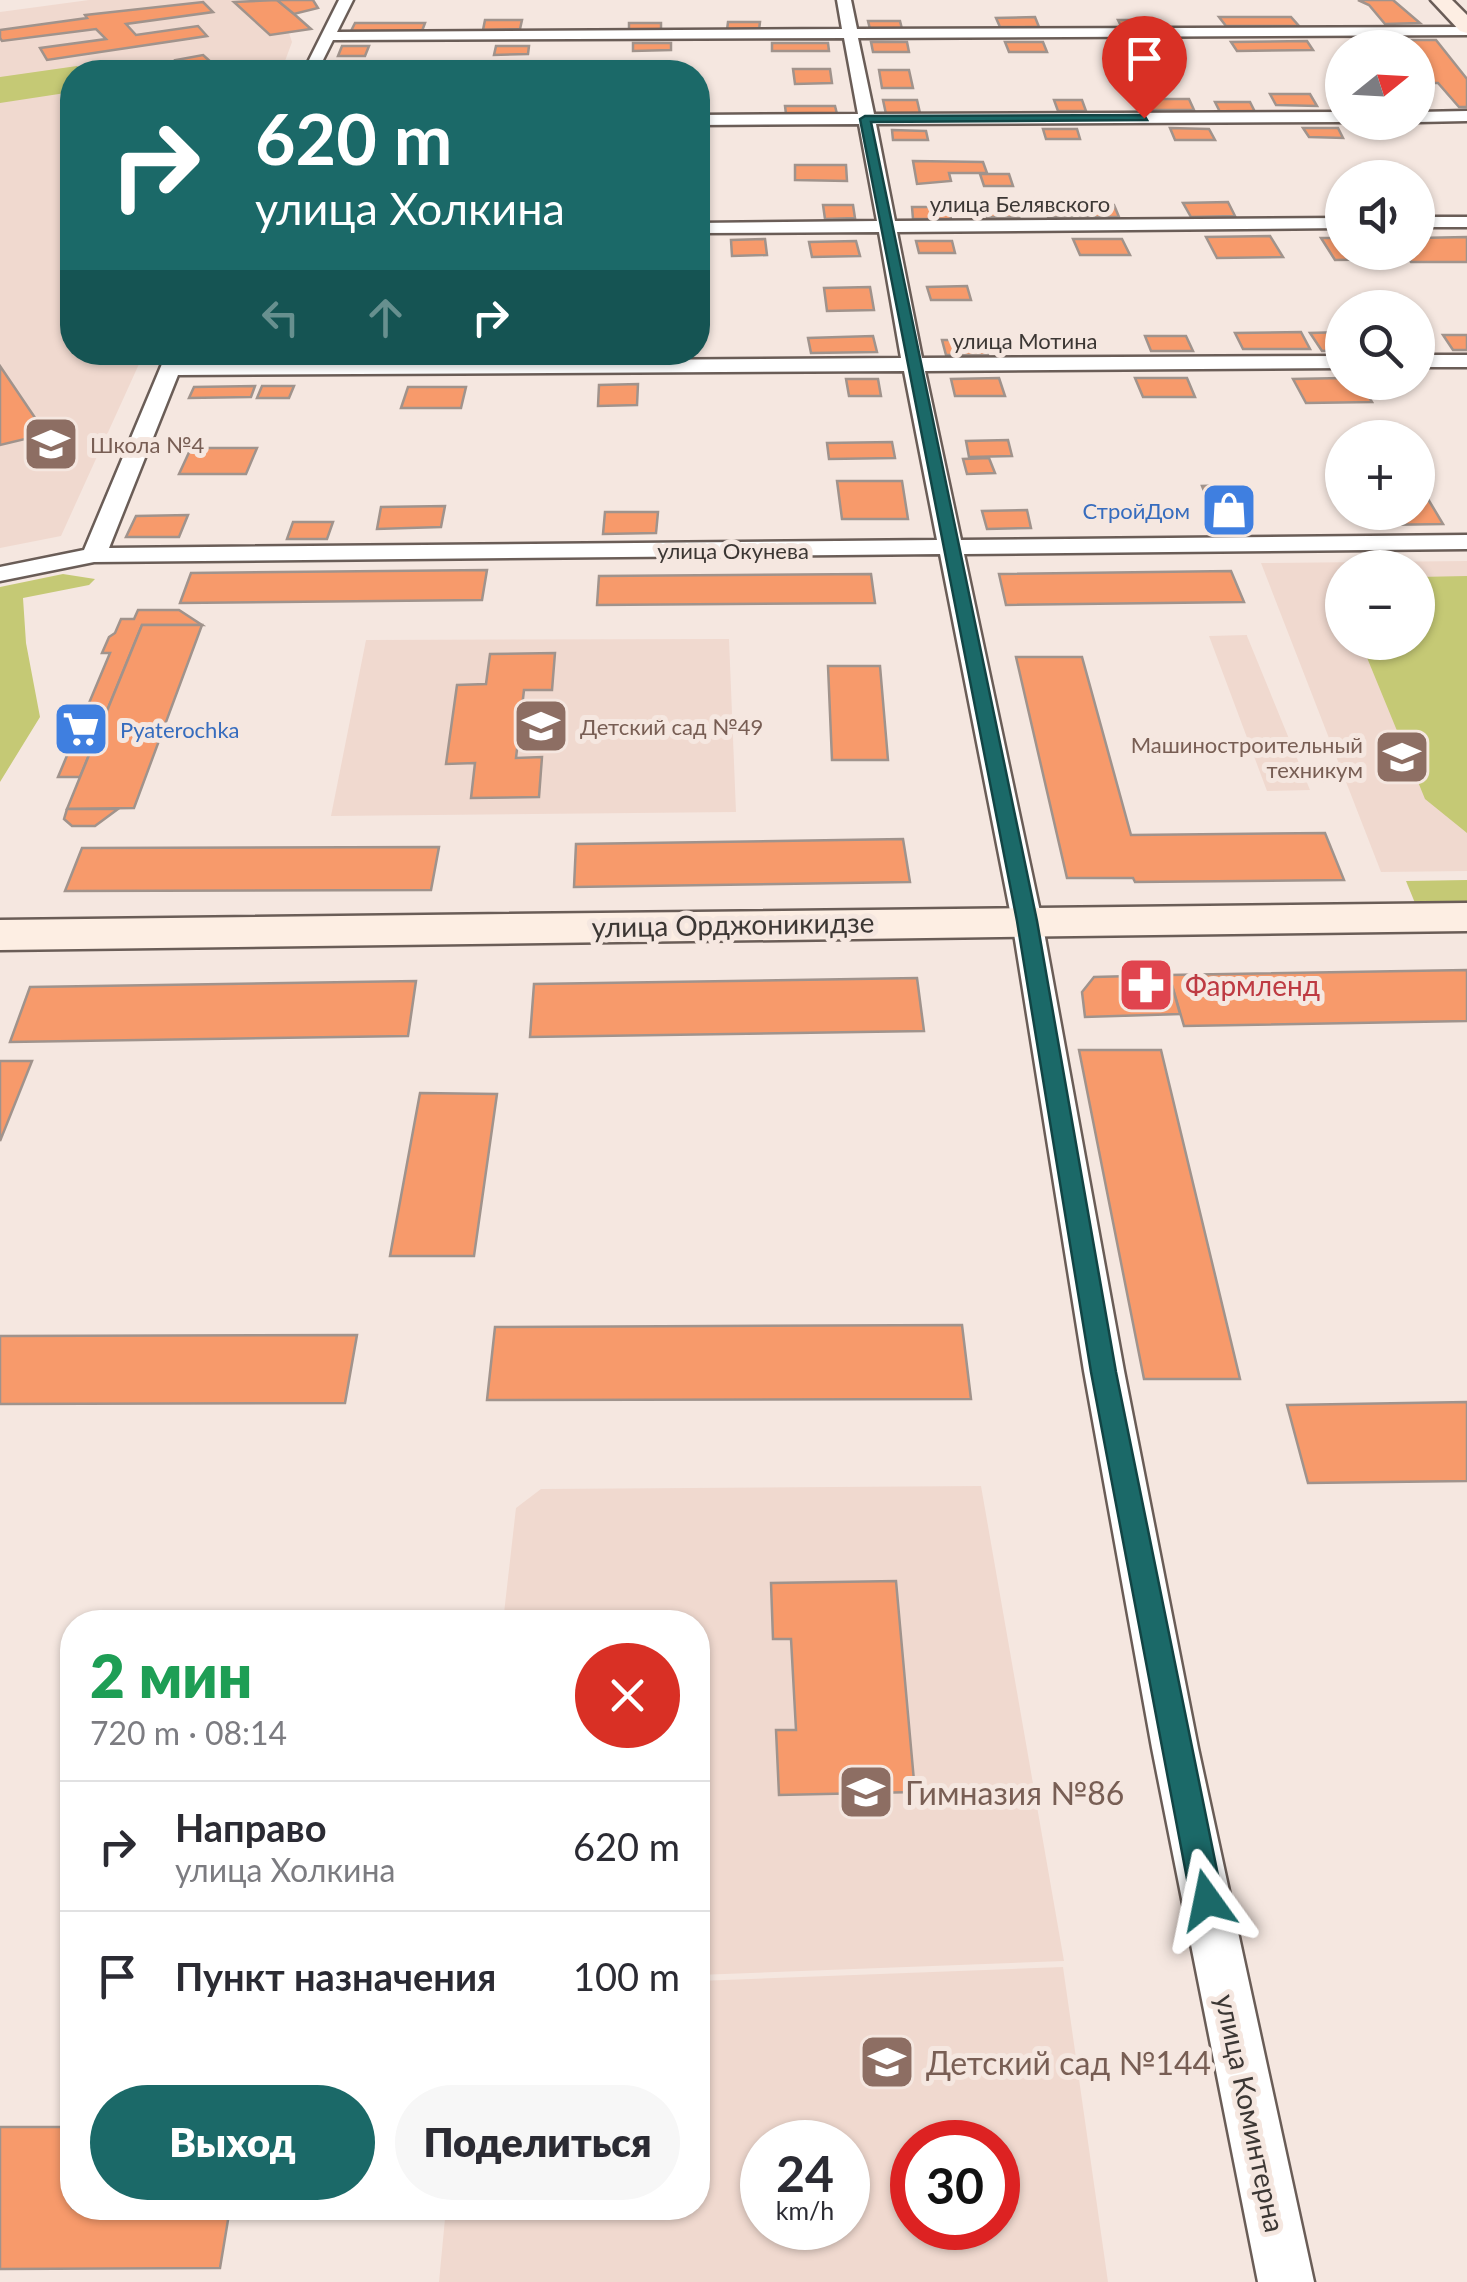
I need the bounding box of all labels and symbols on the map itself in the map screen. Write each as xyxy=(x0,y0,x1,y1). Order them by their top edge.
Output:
pin xyxy=(1102,16,1187,119)
north arrow xyxy=(1325,30,1435,140)
street label: улица Белявского xyxy=(930,190,1110,217)
street label: улица Мотина xyxy=(953,327,1097,354)
school or university icon: Школа №4 xyxy=(21,414,81,474)
place label: Школа №4 xyxy=(90,431,205,458)
shop icon: СтройДом xyxy=(1199,480,1259,540)
place label: СтройДом xyxy=(1083,497,1190,524)
street label: улица Окунева xyxy=(657,537,809,564)
school or university icon: Детский сад №49 xyxy=(511,696,571,756)
supermarket icon: Pyaterochka xyxy=(51,699,111,759)
place label: Детский сад №49 xyxy=(580,713,763,740)
place label: Pyaterochka xyxy=(120,716,240,743)
school or university icon: Машиностроительный техникум xyxy=(1372,727,1432,787)
place label: Машиностроительный техникум xyxy=(1131,731,1363,783)
street label: улица Орджоникидзе xyxy=(591,905,875,943)
pharmacy icon: Фармленд xyxy=(1116,955,1176,1015)
place label: Фармленд xyxy=(1185,968,1320,1002)
school or university icon: Гимназия №86 xyxy=(836,1762,896,1822)
place label: Гимназия №86 xyxy=(905,1773,1124,1812)
position arrow xyxy=(1155,1848,1259,1952)
street label: улица Коминтерна xyxy=(1209,1991,1293,2235)
school or university icon: Детский сад №144 xyxy=(857,2032,917,2092)
place label: Детский сад №144 xyxy=(926,2043,1211,2082)
speed limit sign: 30 xyxy=(890,2120,1020,2250)

